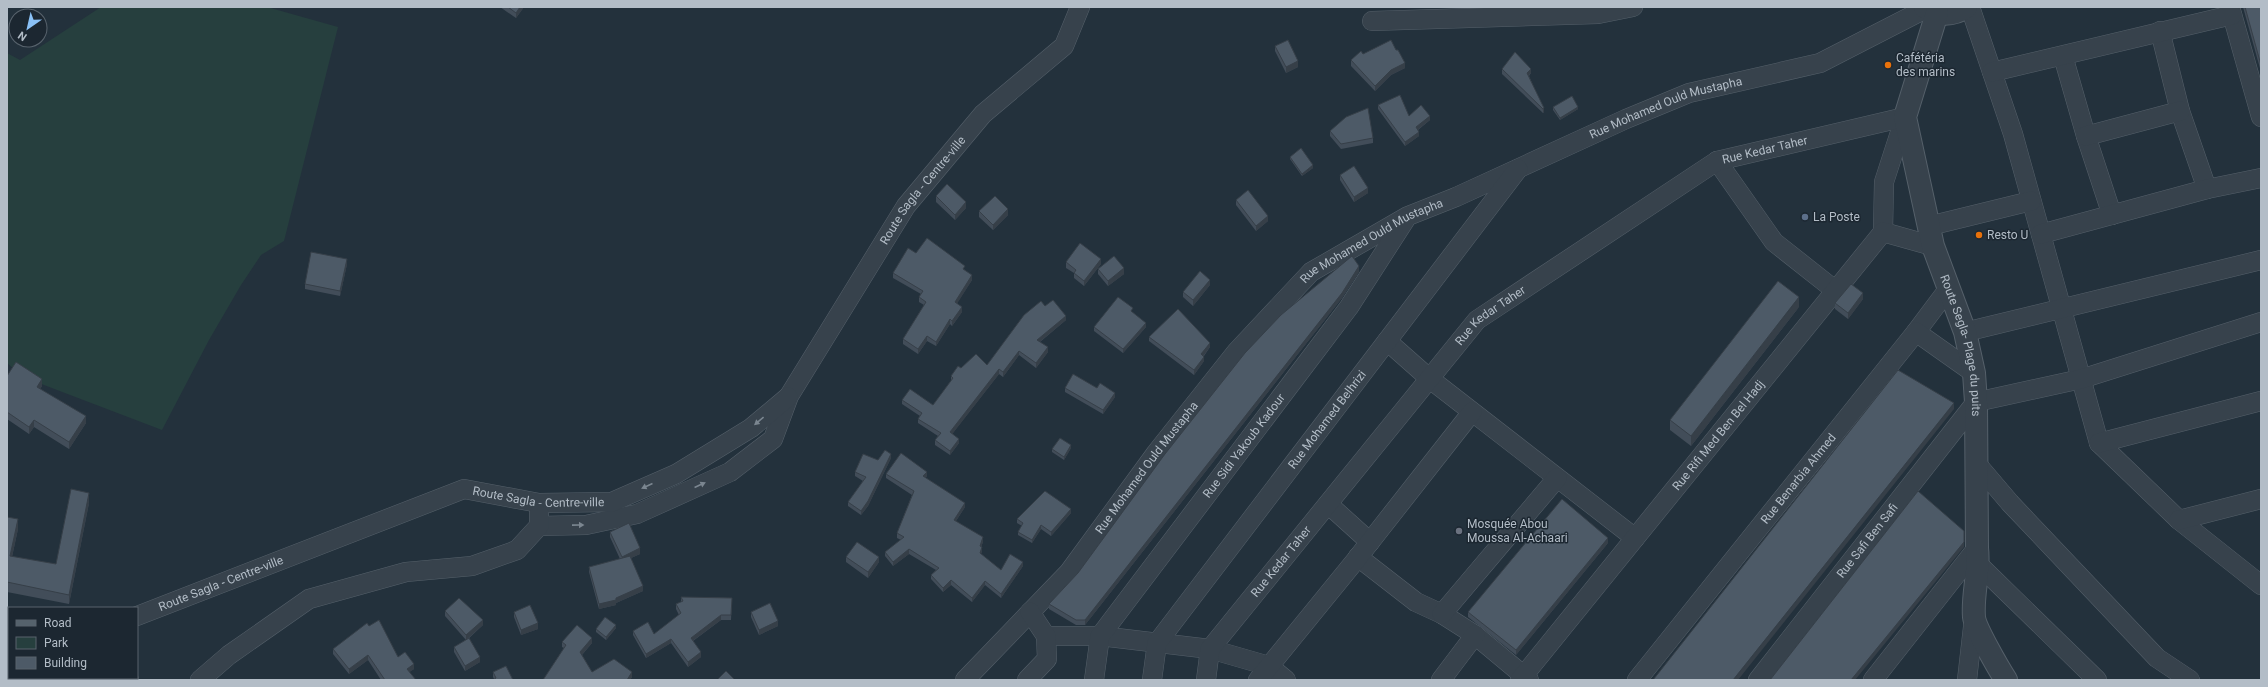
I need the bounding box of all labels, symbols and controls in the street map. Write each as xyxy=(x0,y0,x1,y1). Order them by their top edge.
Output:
north arrow xyxy=(8,8,48,48)
text: N xyxy=(16,28,30,43)
place label: Cafétéria des marins xyxy=(1896,51,1955,79)
marker: Cafétéria des marins xyxy=(1883,60,1893,70)
street label: Rue Mohamed Ould Mustapha xyxy=(1587,74,1743,142)
street label: Route Sagla - Centre-ville xyxy=(877,133,968,247)
street label: Rue Kedar Taher xyxy=(1721,133,1809,167)
street label: Rue Mohamed Ould Mustapha xyxy=(1297,196,1445,286)
place label: La Poste xyxy=(1813,210,1860,224)
marker: La Poste xyxy=(1800,212,1810,222)
place label: Resto U xyxy=(1987,228,2028,242)
marker: Resto U xyxy=(1974,230,1984,240)
street label: Route Segla- Plage du puits xyxy=(1937,273,1983,417)
street label: Rue Kedar Taher xyxy=(1452,283,1528,348)
street label: Rue Mohamed Belhrizi xyxy=(1285,368,1369,472)
street label: Rue Rifi Med Ben Bel Hadj xyxy=(1669,377,1767,493)
street label: Rue Sidi Yakoub Kadour xyxy=(1200,391,1288,501)
street label: Rue Mohamed Ould Mustapha xyxy=(1092,399,1201,536)
one-way arrow xyxy=(754,417,765,426)
street label: Rue Benarbia Ahmed xyxy=(1758,431,1839,527)
one-way arrow xyxy=(694,482,706,488)
one-way arrow xyxy=(641,483,653,489)
street label: Route Sagla - Centre-ville xyxy=(471,484,604,510)
street label: Rue Safi Ben Safi xyxy=(1834,501,1901,581)
place label: Mosquée Abou Moussa Al-Achaari xyxy=(1467,517,1568,545)
one-way arrow xyxy=(572,522,584,529)
street label: Rue Kedar Taher xyxy=(1248,523,1314,600)
marker: Mosquée Abou Moussa Al-Achaari xyxy=(1454,526,1464,536)
street label: Route Sagla - Centre-ville xyxy=(157,553,285,614)
legend xyxy=(8,607,138,679)
text: Road xyxy=(44,616,72,630)
text: Park xyxy=(44,636,69,650)
text: Building xyxy=(44,656,87,670)

